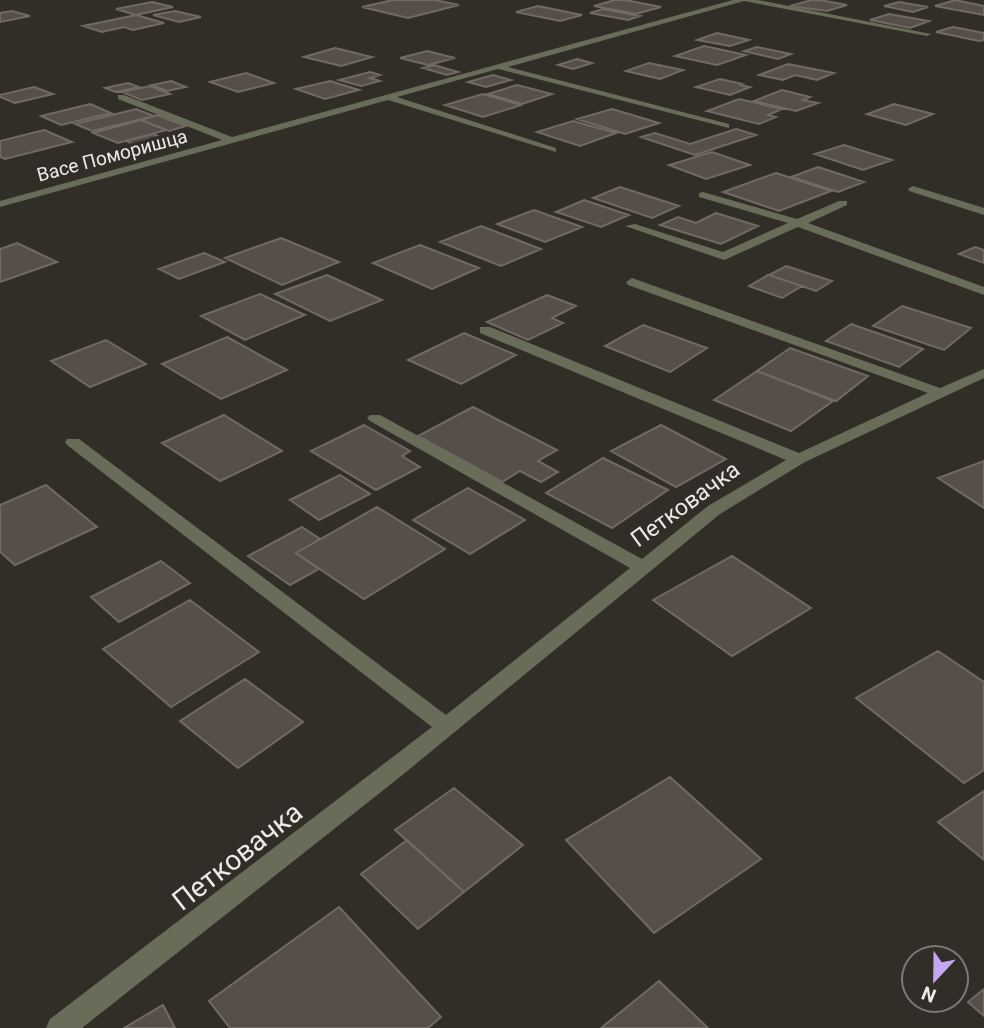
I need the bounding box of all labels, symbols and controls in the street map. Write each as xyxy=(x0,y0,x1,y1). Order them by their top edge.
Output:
street label: Васе Поморишца xyxy=(34,124,190,187)
street label: Петковачка xyxy=(626,456,745,553)
street label: Петковачка xyxy=(166,795,309,917)
north arrow xyxy=(900,944,970,1014)
text: N xyxy=(918,981,939,1007)

